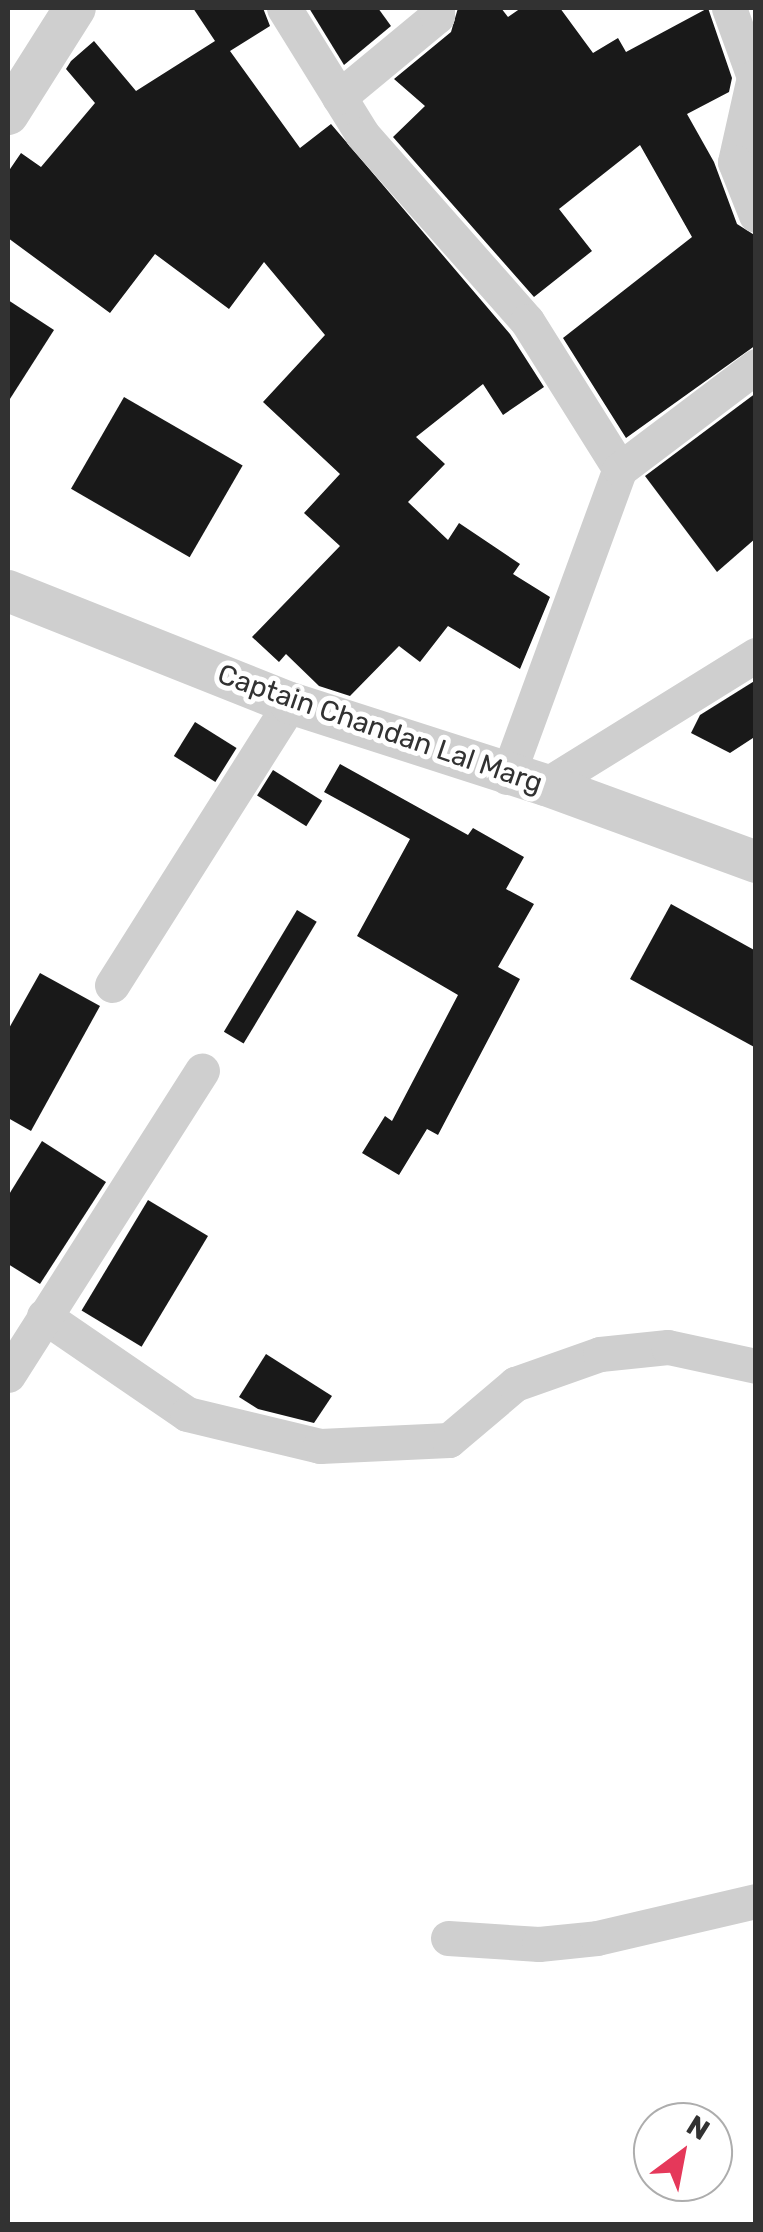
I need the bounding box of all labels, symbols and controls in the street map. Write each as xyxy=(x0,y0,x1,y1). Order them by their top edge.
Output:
street label: Captain Chandan Lal Marg xyxy=(213,658,547,800)
north arrow xyxy=(633,2102,733,2202)
text: N xyxy=(681,2108,715,2147)

